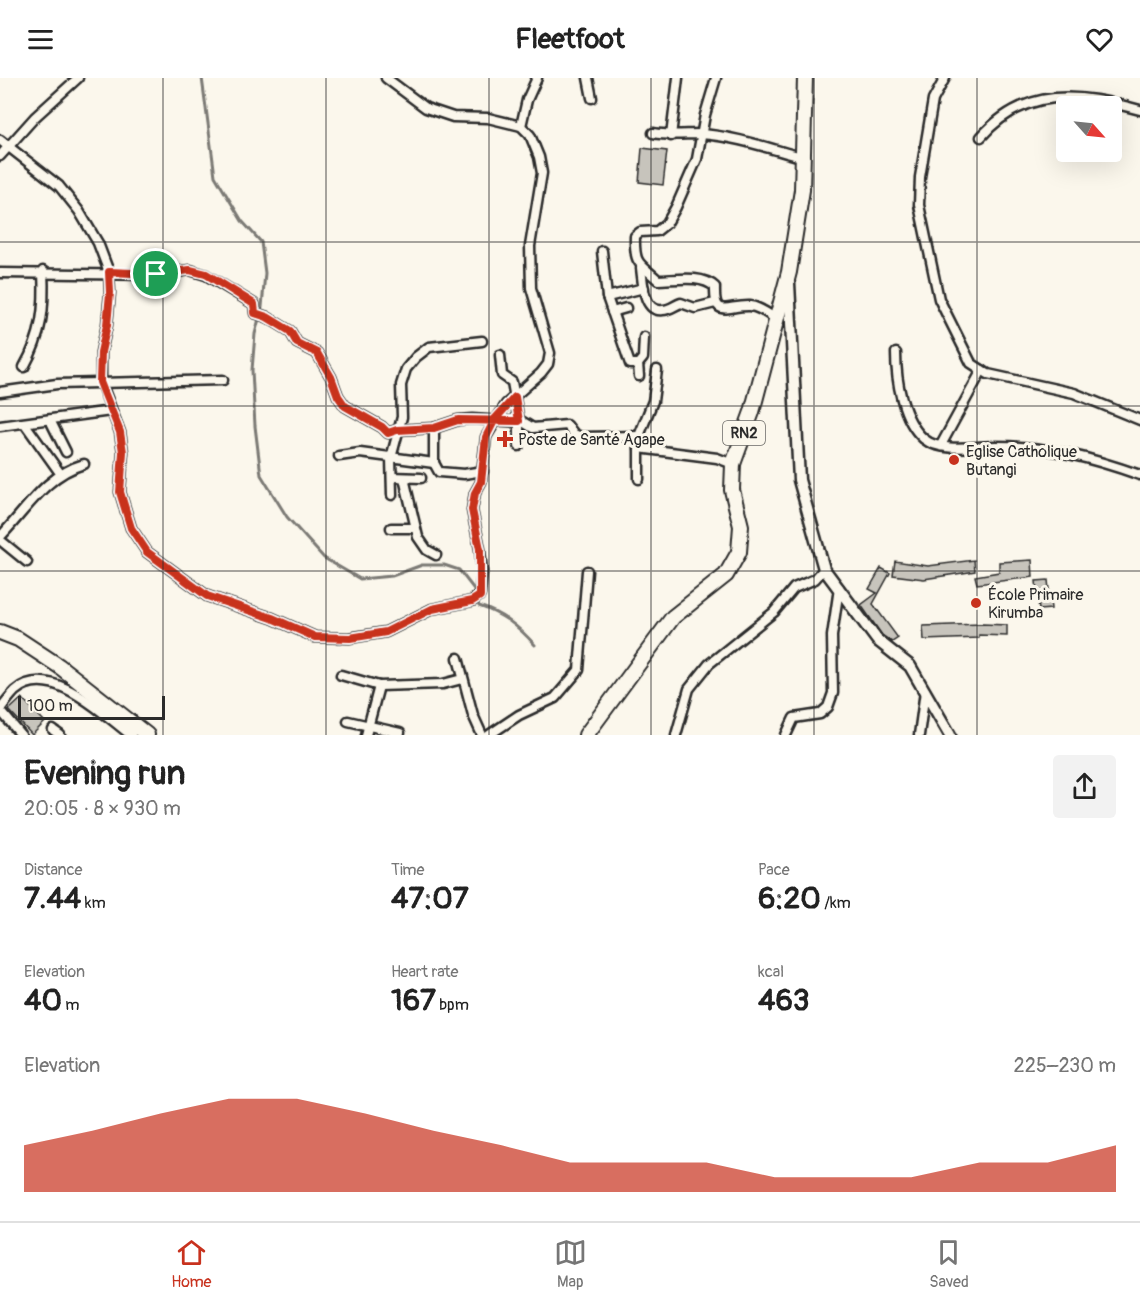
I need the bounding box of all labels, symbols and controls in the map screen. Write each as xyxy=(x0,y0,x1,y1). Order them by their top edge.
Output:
icon: menu xyxy=(24,23,57,56)
text: Fleetfoot xyxy=(515,23,625,56)
icon: heart xyxy=(1083,23,1116,56)
north arrow xyxy=(1056,96,1122,162)
map controls xyxy=(1056,96,1122,162)
pin xyxy=(130,248,181,299)
icon: arrive xyxy=(139,257,172,290)
road number: RN2 xyxy=(723,421,765,445)
marker: Poste de Santé Agape xyxy=(496,430,514,448)
place label: Poste de Santé Agape xyxy=(518,430,665,450)
place label: Eglise Catholique Butangi xyxy=(966,442,1077,480)
marker: Eglise Catholique Butangi xyxy=(947,453,961,467)
place label: École Primaire Kirumba xyxy=(988,585,1083,623)
marker: École Primaire Kirumba xyxy=(969,596,983,610)
scale bar xyxy=(18,693,165,720)
text: 100 m xyxy=(27,696,73,716)
text: Evening run xyxy=(24,753,185,794)
button: share xyxy=(1053,755,1116,818)
text: 20:05 · 8 × 930 m xyxy=(24,796,181,821)
text: Distance xyxy=(24,860,83,880)
text: Time xyxy=(391,860,424,880)
text: Pace xyxy=(758,860,790,880)
text: 7.44 xyxy=(24,880,81,917)
text: 47:07 xyxy=(391,880,469,917)
text: 6:20 xyxy=(758,880,821,917)
text: km xyxy=(81,893,106,913)
text: /km xyxy=(821,893,851,913)
text: Elevation xyxy=(24,962,85,982)
text: Heart rate xyxy=(391,962,458,982)
text: kcal xyxy=(758,962,784,982)
text: 40 xyxy=(24,982,62,1019)
text: 167 xyxy=(391,982,436,1019)
text: 463 xyxy=(758,982,810,1019)
text: m xyxy=(62,995,80,1015)
text: bpm xyxy=(436,995,469,1015)
text: Elevation xyxy=(24,1053,100,1078)
text: 225–230 m xyxy=(1014,1053,1116,1078)
tab: Home xyxy=(171,1236,212,1292)
tab: Map xyxy=(554,1236,587,1292)
tab: Saved xyxy=(929,1236,969,1292)

